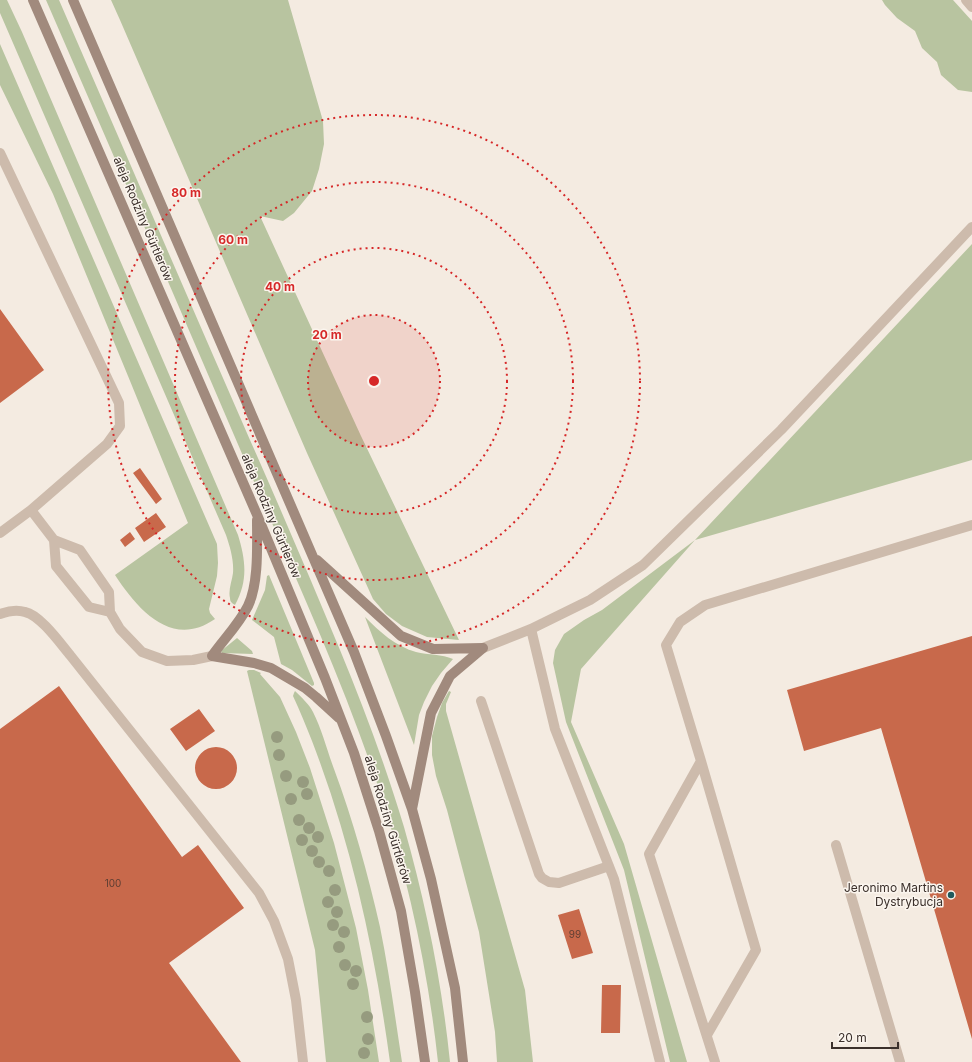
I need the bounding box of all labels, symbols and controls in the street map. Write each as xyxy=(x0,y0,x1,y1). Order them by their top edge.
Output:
street label: aleja Rodziny Gürtlerów xyxy=(110,154,177,284)
text: 80 m xyxy=(171,185,201,200)
text: 60 m xyxy=(218,232,248,247)
text: 40 m xyxy=(265,279,295,294)
text: 20 m xyxy=(312,327,342,342)
centre of rings xyxy=(367,374,381,388)
street label: aleja Rodziny Gürtlerów xyxy=(238,451,305,581)
street label: aleja Rodziny Gürtlerów xyxy=(362,754,415,886)
house number: 100 xyxy=(105,877,121,889)
place label: Jeronimo Martins Dystrybucja xyxy=(844,880,943,909)
marker: Jeronimo Martins Dystrybucja xyxy=(946,890,956,900)
house number: 99 xyxy=(569,928,581,940)
scale bar xyxy=(832,1024,898,1050)
text: 20 m xyxy=(838,1030,867,1045)

